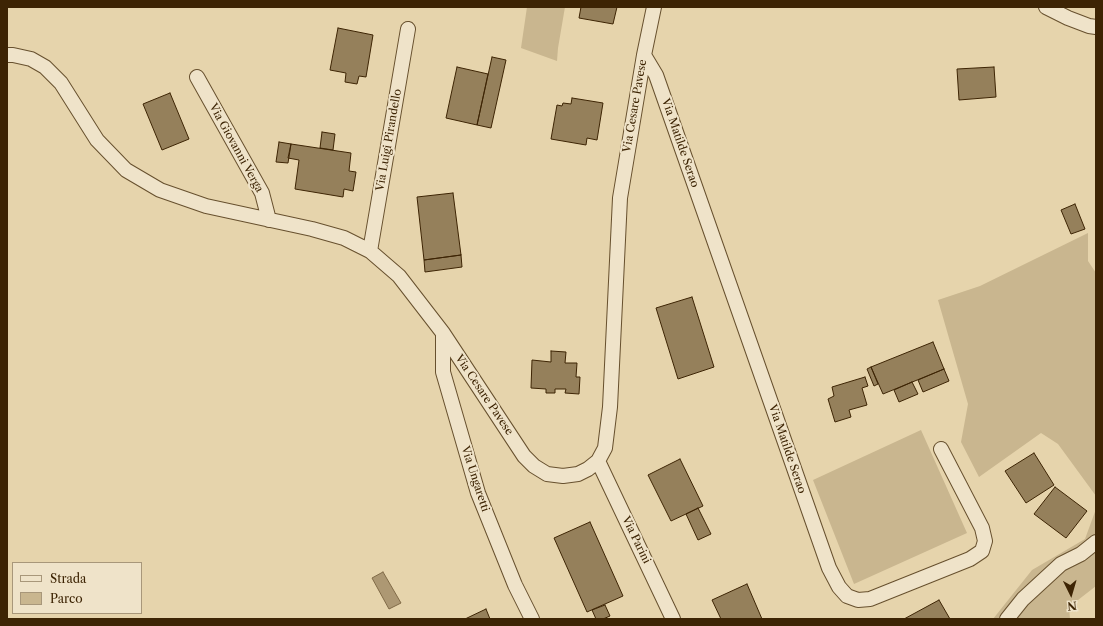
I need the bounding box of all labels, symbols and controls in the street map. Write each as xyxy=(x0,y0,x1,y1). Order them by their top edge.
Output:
street label: Via Cesare Pavese xyxy=(620,58,650,154)
street label: Via Luigi Pirandello xyxy=(374,88,404,192)
street label: Via Matilde Serao xyxy=(659,97,701,189)
street label: Via Giovanni Verga xyxy=(206,101,266,195)
street label: Via Cesare Pavese xyxy=(452,352,516,438)
street label: Via Matilde Serao xyxy=(766,403,808,495)
street label: Via Ungaretti xyxy=(458,444,492,514)
street label: Via Parini xyxy=(619,514,653,566)
legend xyxy=(12,562,142,614)
text: Strada xyxy=(50,571,86,586)
north arrow xyxy=(1051,574,1091,614)
text: Parco xyxy=(50,591,83,606)
text: N xyxy=(1067,599,1077,613)

